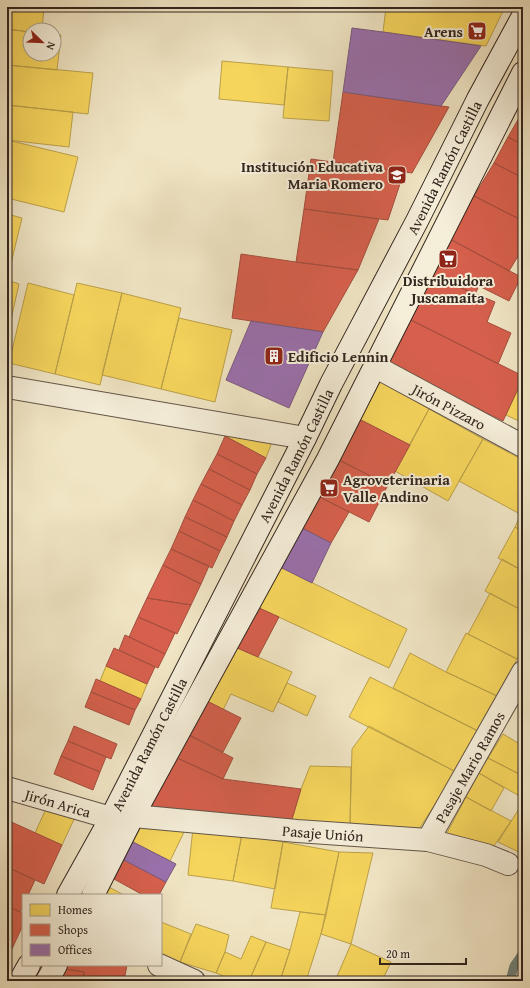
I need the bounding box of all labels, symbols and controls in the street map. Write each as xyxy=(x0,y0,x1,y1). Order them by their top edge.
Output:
supermarket icon: Arens xyxy=(466,20,488,42)
place label: Arens xyxy=(424,21,463,42)
north arrow xyxy=(22,22,62,62)
text: N xyxy=(42,39,60,53)
street label: Avenida Ramón Castilla xyxy=(401,97,486,238)
place label: Institución Educativa Maria Romero xyxy=(241,156,383,194)
school or university icon: Institución Educativa Maria Romero xyxy=(386,164,408,186)
supermarket icon: Distribuidora Juscamaita xyxy=(437,248,459,270)
place label: Distribuidora Juscamaita xyxy=(403,270,494,308)
building icon: Edificio Lennin xyxy=(263,345,285,367)
place label: Edificio Lennin xyxy=(288,346,389,367)
street label: Jirón Pizzaro xyxy=(407,377,490,435)
street label: Avenida Ramón Castilla xyxy=(253,385,338,526)
place label: Agroveterinaria Valle Andino xyxy=(343,469,450,507)
supermarket icon: Agroveterinaria Valle Andino xyxy=(318,477,340,499)
street label: Avenida Ramón Castilla xyxy=(106,674,191,815)
street label: Pasaje Mario Ramos xyxy=(429,707,509,826)
street label: Jirón Arica xyxy=(21,783,93,822)
street label: Pasaje Unión xyxy=(281,819,365,846)
legend xyxy=(22,894,162,966)
text: Homes xyxy=(58,901,93,918)
text: Shops xyxy=(58,921,88,938)
scale bar xyxy=(380,940,466,966)
text: Offices xyxy=(58,941,92,958)
text: 20 m xyxy=(386,945,410,962)

